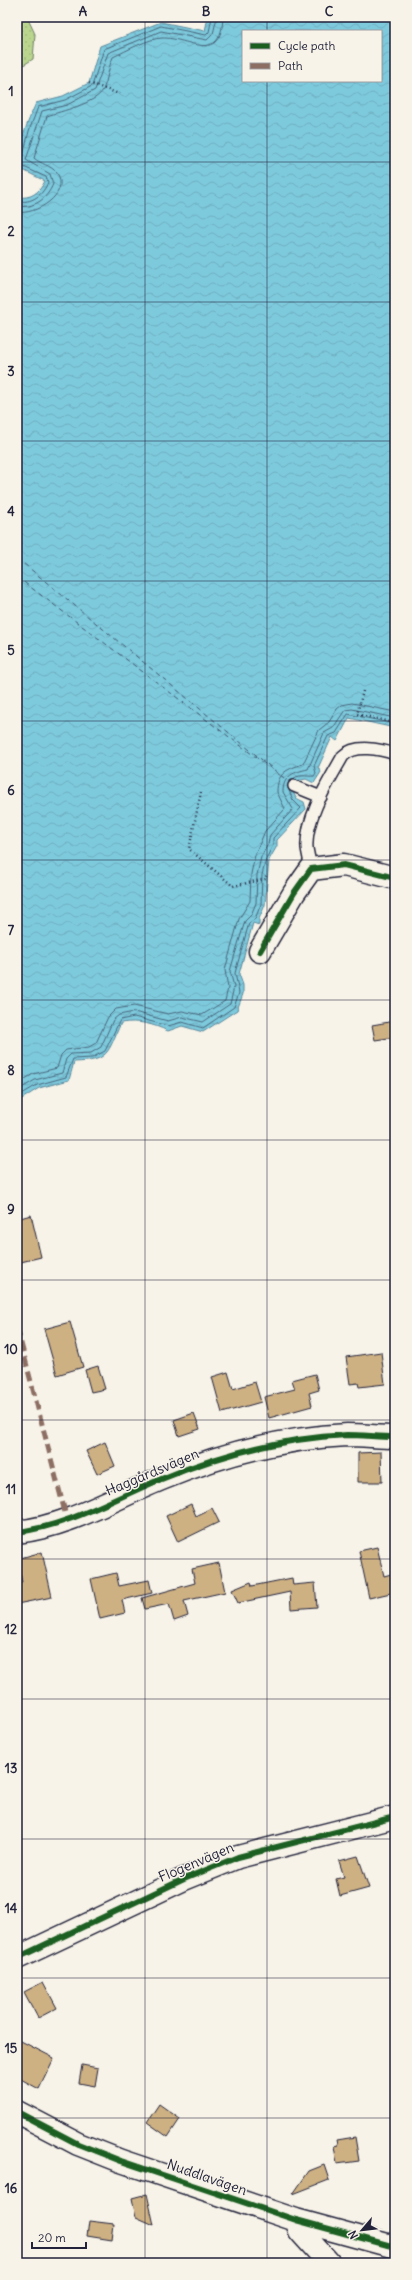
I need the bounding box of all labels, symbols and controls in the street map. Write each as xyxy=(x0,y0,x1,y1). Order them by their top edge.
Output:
text: A xyxy=(79,3,88,20)
text: B xyxy=(202,3,211,20)
text: C xyxy=(325,3,334,20)
legend xyxy=(242,30,382,82)
text: Cycle path xyxy=(278,38,335,53)
text: Path xyxy=(278,58,303,73)
text: 1 xyxy=(8,83,14,100)
text: 2 xyxy=(7,223,15,240)
text: 3 xyxy=(7,363,15,380)
text: 4 xyxy=(7,503,15,520)
text: 5 xyxy=(7,642,15,659)
text: 6 xyxy=(7,782,15,799)
text: 7 xyxy=(8,922,15,939)
text: 8 xyxy=(7,1062,15,1079)
text: 9 xyxy=(7,1201,15,1218)
text: 10 xyxy=(4,1341,18,1358)
street label: Haggårdsvägen xyxy=(103,1444,201,1500)
text: 11 xyxy=(6,1481,16,1498)
text: 12 xyxy=(5,1621,17,1638)
text: 13 xyxy=(5,1760,17,1777)
street label: Flogenvägen xyxy=(155,1838,237,1886)
text: 14 xyxy=(5,1900,18,1917)
text: 15 xyxy=(5,2040,18,2057)
street label: Nuddlavägen xyxy=(165,2155,249,2199)
text: 16 xyxy=(5,2180,18,2197)
north arrow xyxy=(342,2210,382,2250)
scale bar xyxy=(32,2224,86,2250)
text: N xyxy=(345,2228,361,2241)
text: 20 m xyxy=(38,2230,66,2245)

